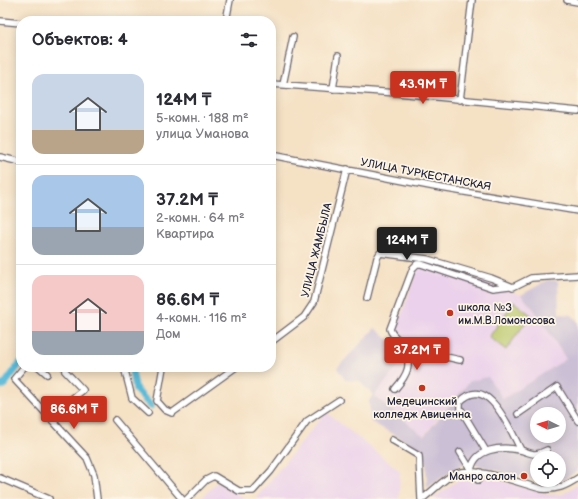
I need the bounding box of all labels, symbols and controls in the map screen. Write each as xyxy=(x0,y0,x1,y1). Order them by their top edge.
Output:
icon: filters xyxy=(238,29,260,51)
text: Объектов: 4 xyxy=(32,30,128,50)
pin: 43.9M ₸ xyxy=(386,71,460,105)
text: 43.9M ₸ xyxy=(399,76,447,92)
icon: home xyxy=(64,90,112,138)
text: 124M ₸ xyxy=(156,90,211,110)
text: 5-комн. · 188 m² xyxy=(156,110,249,126)
text: улица Уманова xyxy=(156,126,249,142)
street label: УЛИЦА ТУРКЕСТАНСКАЯ xyxy=(360,155,492,194)
text: 37.2M ₸ xyxy=(156,190,218,210)
icon: home xyxy=(64,191,112,239)
street label: УЛИЦА ЖАМБЫЛА xyxy=(298,201,335,299)
text: 2-комн. · 64 m² xyxy=(156,210,245,226)
text: Квартира xyxy=(156,226,214,242)
pin: 124M ₸ xyxy=(374,227,440,261)
text: 124M ₸ xyxy=(386,232,428,248)
text: 86.6M ₸ xyxy=(156,290,219,310)
icon: home xyxy=(64,291,112,339)
place label: школа №3 им.М.В.Ломоносова xyxy=(458,301,556,327)
marker: школа №3 им.М.В.Ломоносова xyxy=(445,308,455,318)
text: 4-комн. · 116 m² xyxy=(156,310,247,326)
text: Дом xyxy=(156,326,181,342)
pin: 37.2M ₸ xyxy=(380,337,454,371)
text: 37.2M ₸ xyxy=(393,342,441,358)
marker: Медецинский колледж Авиценна xyxy=(417,383,427,393)
place label: Медецинский колледж Авиценна xyxy=(373,395,471,421)
pin: 86.6M ₸ xyxy=(37,396,111,430)
text: 86.6M ₸ xyxy=(50,401,98,417)
north arrow xyxy=(530,407,566,443)
map controls xyxy=(530,407,566,487)
button: locate xyxy=(530,451,566,487)
place label: Манро салон xyxy=(449,470,516,483)
marker: Манро салон xyxy=(519,471,529,481)

